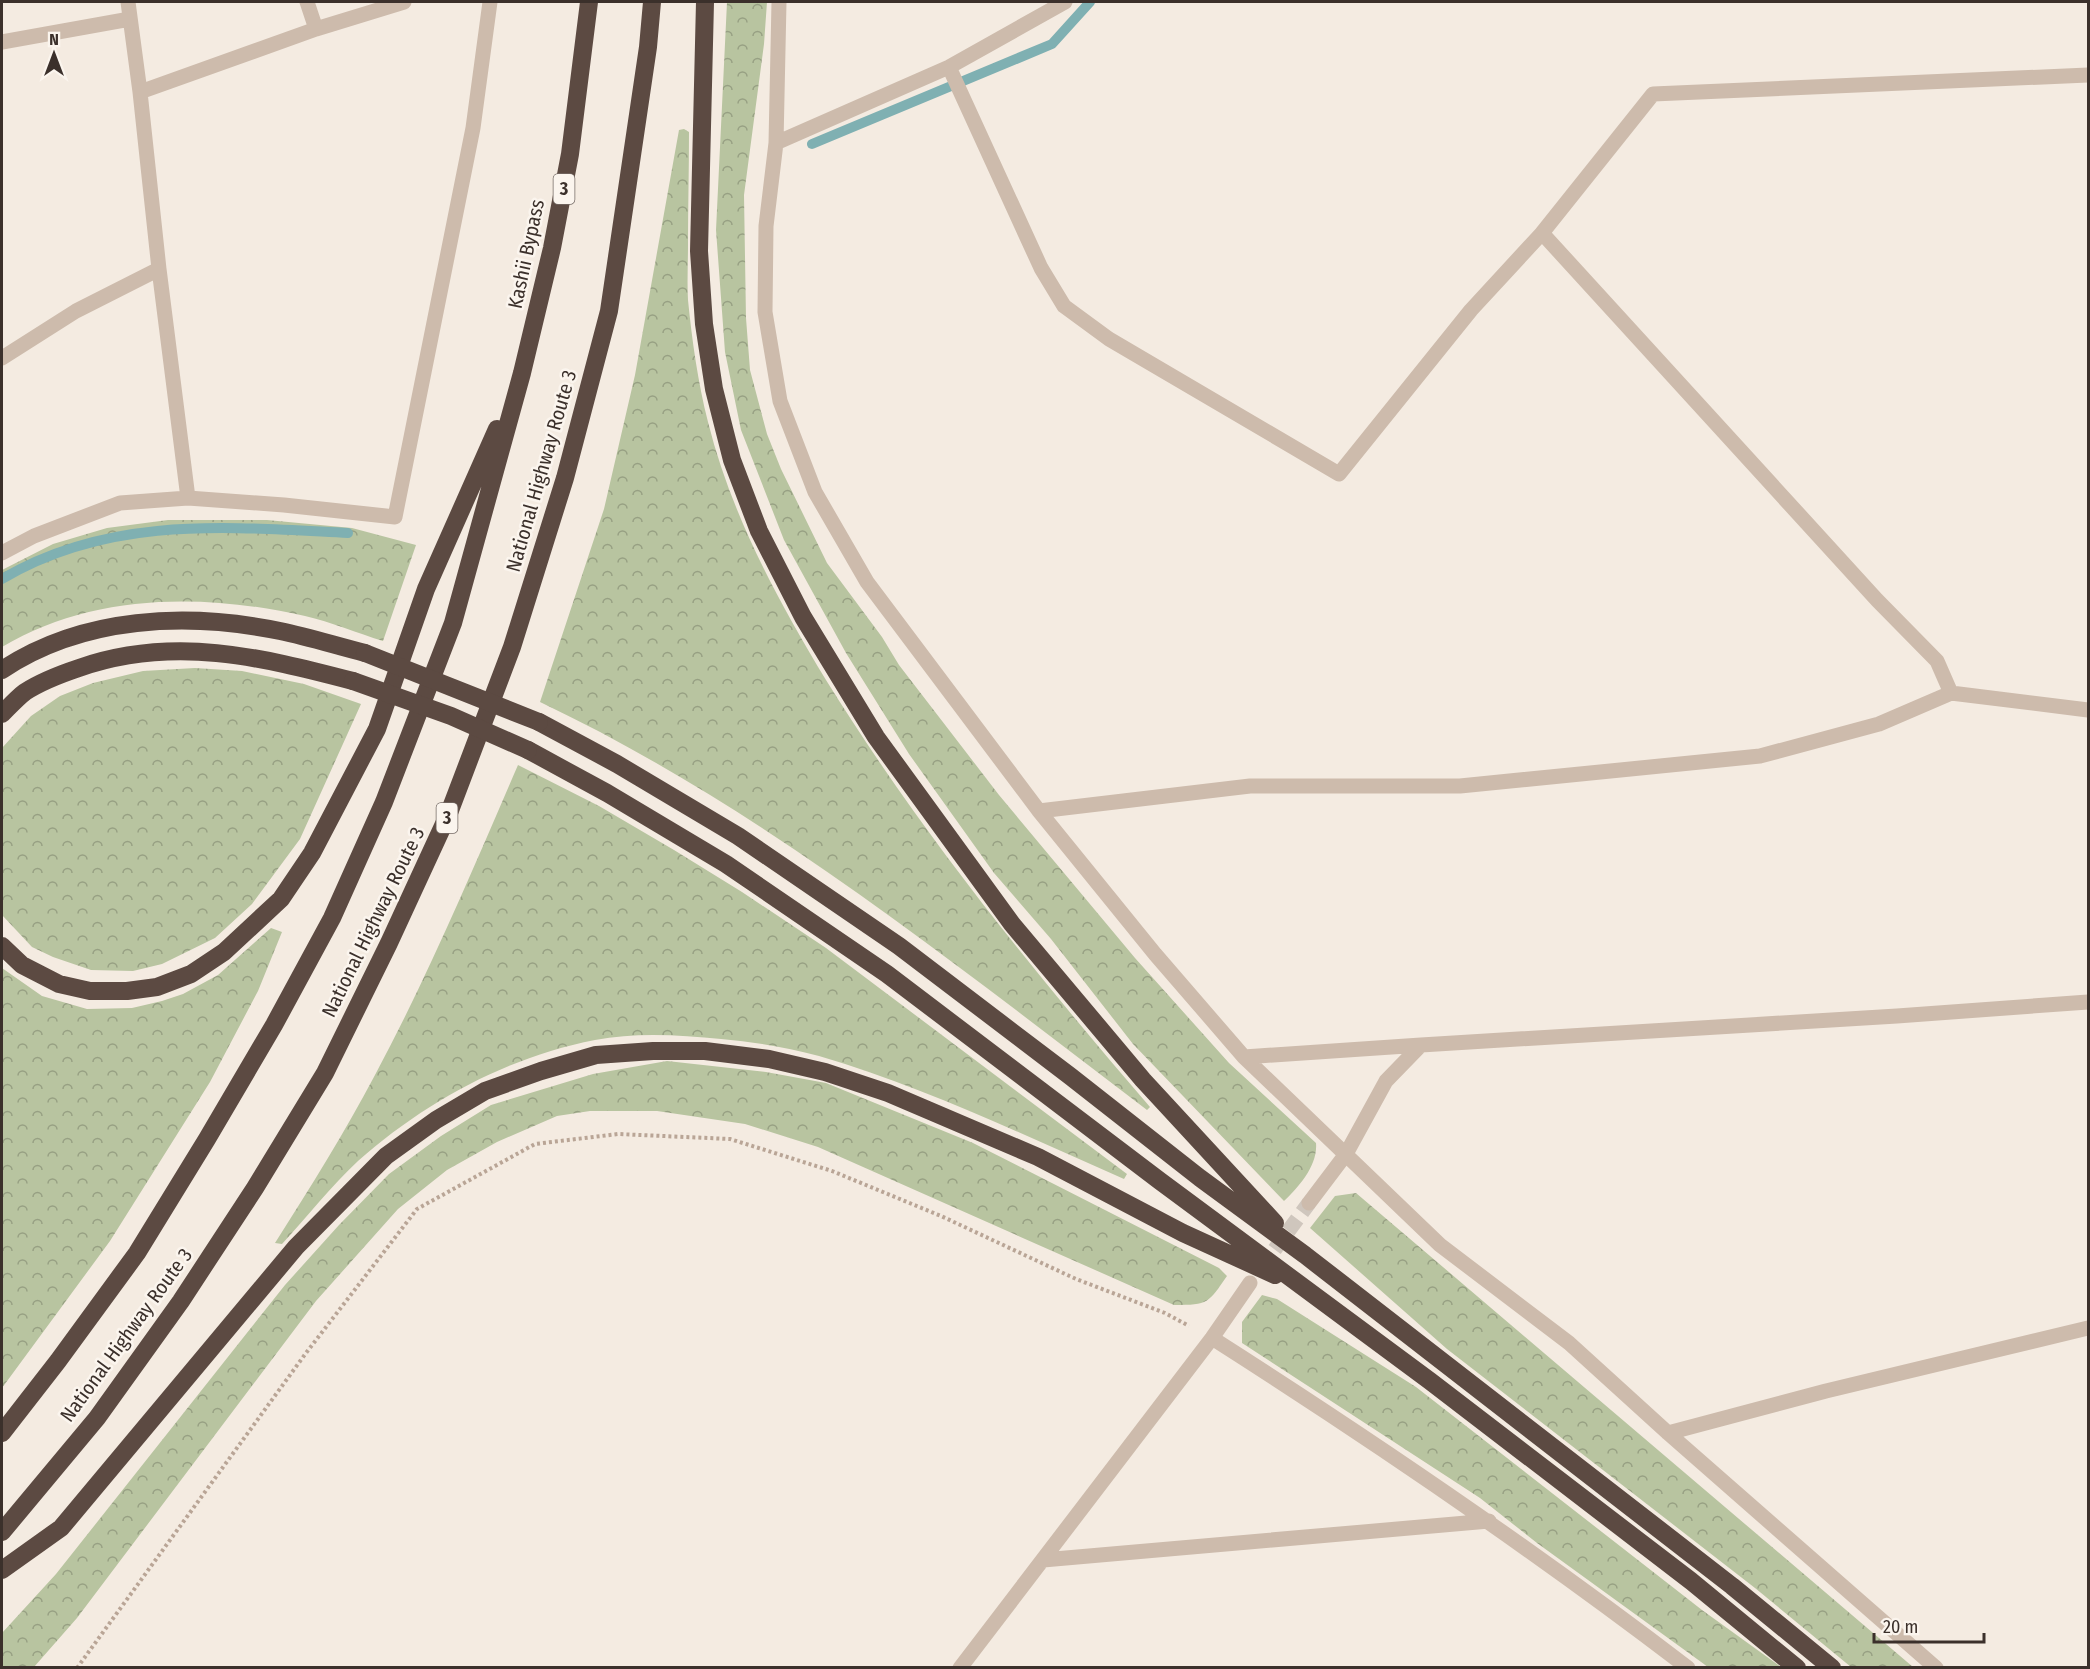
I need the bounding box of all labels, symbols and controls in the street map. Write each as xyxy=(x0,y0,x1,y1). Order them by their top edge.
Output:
north arrow xyxy=(24,24,84,84)
text: N xyxy=(49,30,59,49)
road number: 3 xyxy=(554,174,574,204)
street label: Kashii Bypass xyxy=(503,197,549,311)
street label: National Highway Route 3 xyxy=(501,367,581,575)
road number: 3 xyxy=(436,803,458,833)
street label: National Highway Route 3 xyxy=(316,823,430,1021)
street label: National Highway Route 3 xyxy=(55,1244,197,1426)
scale bar xyxy=(1874,1606,1984,1644)
text: 20 m xyxy=(1883,1616,1918,1638)

